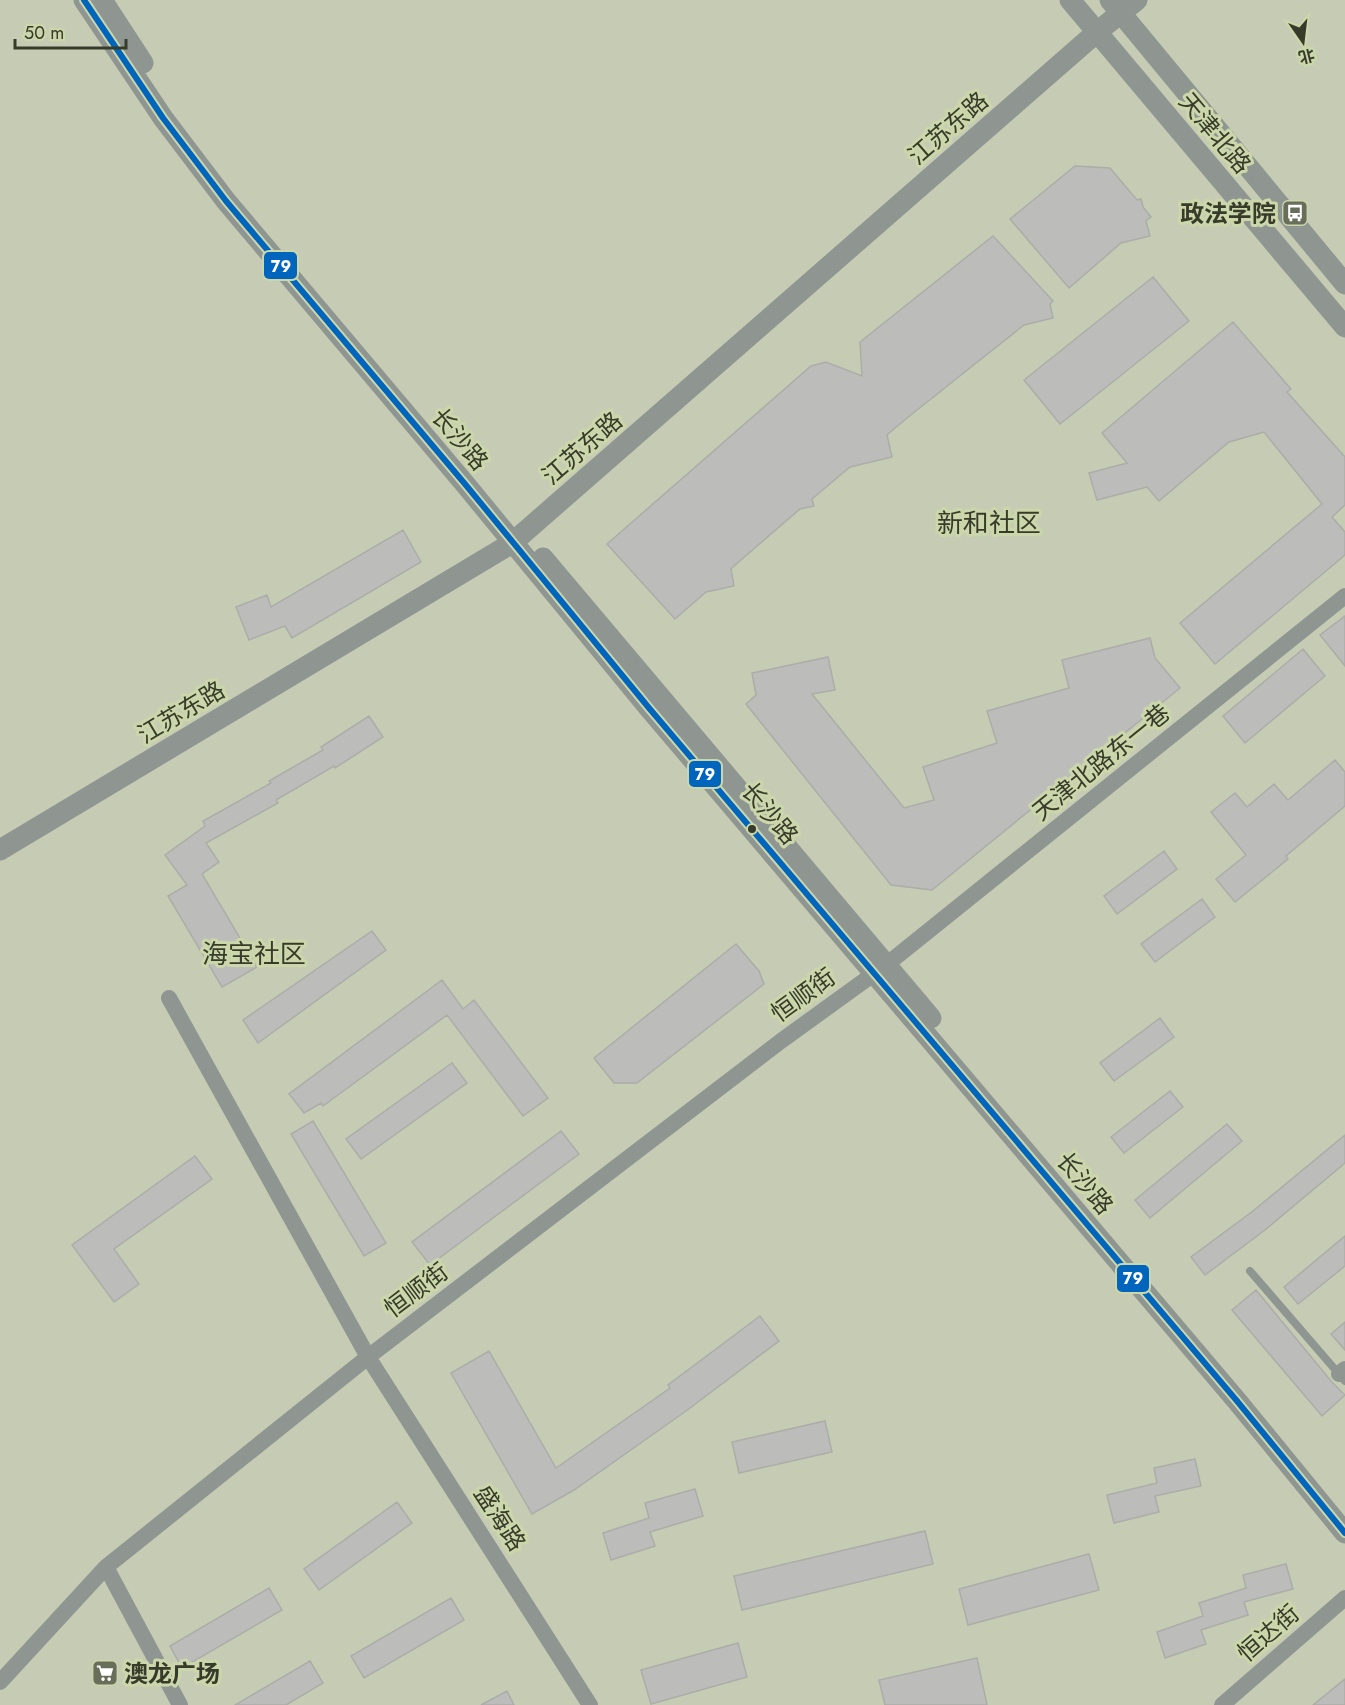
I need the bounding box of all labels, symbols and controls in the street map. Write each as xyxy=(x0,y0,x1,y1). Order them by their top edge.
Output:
scale bar xyxy=(15,12,126,50)
north arrow xyxy=(1273,12,1333,72)
text: 50 m xyxy=(24,20,64,46)
text: 北 xyxy=(1296,43,1317,69)
street label: 江苏东路 xyxy=(900,83,996,173)
street label: 天津北路 xyxy=(1171,85,1259,181)
place label: 政法学院 xyxy=(1180,196,1276,231)
bus stop icon: 政法学院 xyxy=(1280,198,1310,228)
line badge: 79 xyxy=(263,251,298,280)
text: 79 xyxy=(271,255,291,278)
street label: 长沙路 xyxy=(423,400,497,478)
street label: 江苏东路 xyxy=(534,403,630,493)
district label: 新和社区 xyxy=(937,504,1041,542)
street label: 江苏东路 xyxy=(131,672,231,752)
street label: 天津北路东一巷 xyxy=(1025,696,1177,828)
line badge: 79 xyxy=(688,760,722,788)
text: 79 xyxy=(695,763,715,786)
street label: 长沙路 xyxy=(733,774,807,852)
unlabelled marker xyxy=(746,823,758,835)
district label: 海宝社区 xyxy=(202,935,306,973)
street label: 恒顺街 xyxy=(764,960,842,1030)
street label: 长沙路 xyxy=(1048,1144,1122,1222)
street label: 恒顺街 xyxy=(377,1254,455,1326)
line badge: 79 xyxy=(1116,1264,1150,1293)
text: 79 xyxy=(1123,1267,1143,1290)
street label: 盛海路 xyxy=(466,1478,534,1558)
street label: 恒达街 xyxy=(1229,1596,1307,1670)
place label: 澳龙广场 xyxy=(124,1656,220,1691)
supermarket icon: 澳龙广场 xyxy=(90,1658,120,1688)

